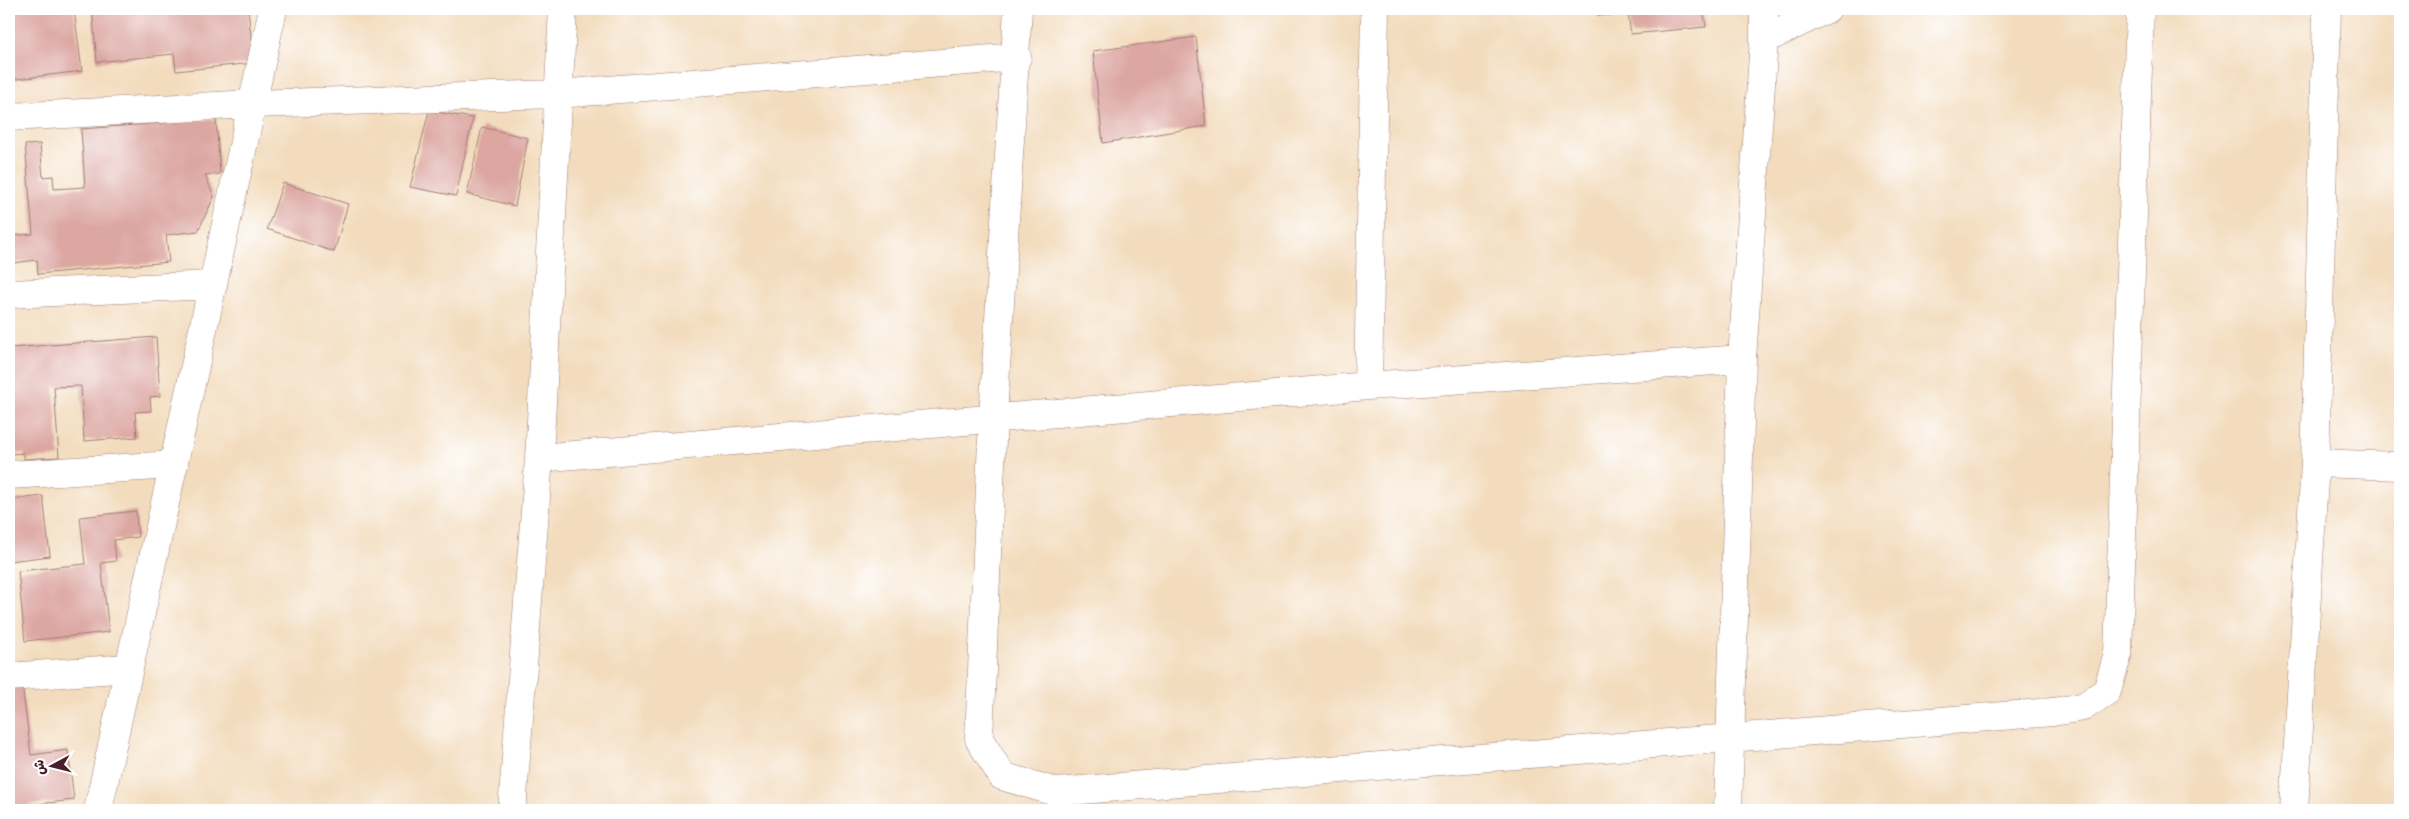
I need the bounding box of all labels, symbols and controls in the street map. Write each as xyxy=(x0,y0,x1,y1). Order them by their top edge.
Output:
north arrow xyxy=(28,742,78,792)
text: ش xyxy=(30,759,50,776)

